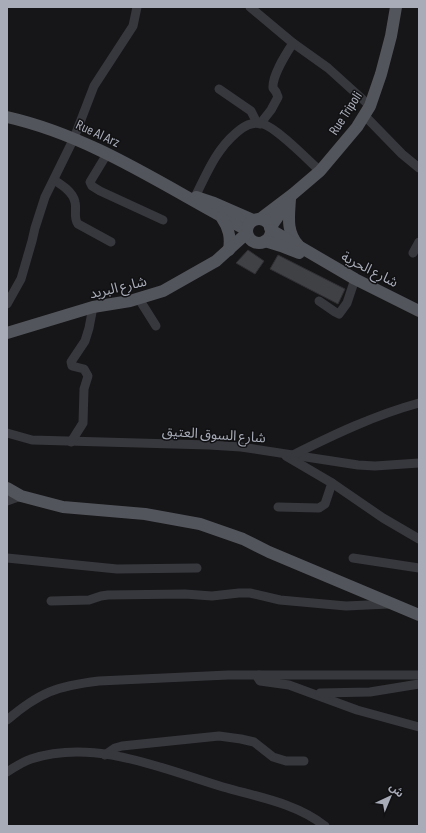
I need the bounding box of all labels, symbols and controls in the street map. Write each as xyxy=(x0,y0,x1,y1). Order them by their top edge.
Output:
street label: Rue Tripoli xyxy=(325,88,366,138)
street label: Rue Al Arz xyxy=(73,116,122,151)
street label: شارع الحرية xyxy=(338,248,401,293)
street label: شارع البريد xyxy=(88,273,149,304)
street label: شارع السوق العتيق xyxy=(161,422,266,449)
north arrow xyxy=(370,777,410,817)
text: ش xyxy=(387,780,407,800)

